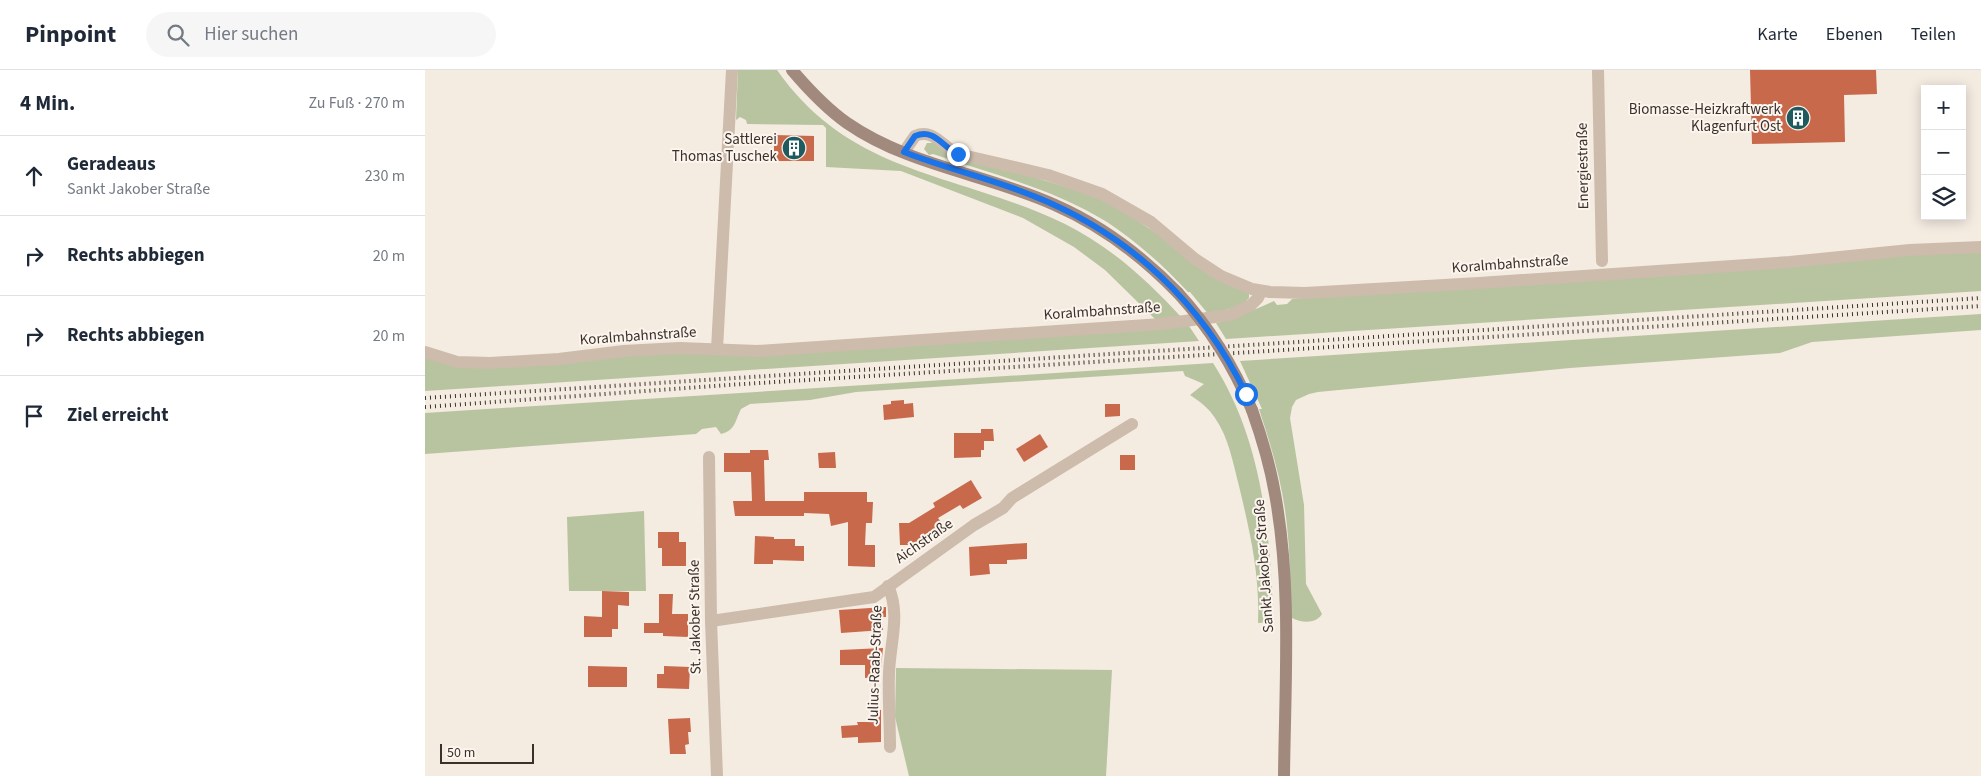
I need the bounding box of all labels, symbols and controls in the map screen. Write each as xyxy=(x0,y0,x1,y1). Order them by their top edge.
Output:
search box xyxy=(146,12,496,57)
text: Pinpoint xyxy=(25,17,116,52)
icon: search xyxy=(164,21,192,49)
text: Hier suchen xyxy=(204,21,298,48)
text: Karte xyxy=(1757,22,1798,47)
text: Ebenen xyxy=(1826,22,1883,47)
text: Teilen xyxy=(1911,22,1956,47)
map controls xyxy=(1921,85,1966,220)
button: + xyxy=(1921,85,1966,130)
text: 4 Min. xyxy=(20,88,75,118)
text: Zu Fuß · 270 m xyxy=(309,92,405,114)
place label: Biomasse-Heizkraftwerk Klagenfurt Ost xyxy=(1629,99,1782,137)
building icon: Biomasse-Heizkraftwerk Klagenfurt Ost xyxy=(1785,105,1811,131)
street label: Energiestraße xyxy=(1572,122,1594,210)
place label: Sattlerei Thomas Tuschek xyxy=(672,129,778,167)
button: − xyxy=(1921,130,1966,175)
building icon: Sattlerei Thomas Tuschek xyxy=(781,135,807,161)
route end xyxy=(947,143,970,166)
text: Geradeaus xyxy=(67,151,156,178)
icon: ahead xyxy=(20,162,48,190)
text: 230 m xyxy=(365,165,405,187)
button: layers xyxy=(1921,175,1966,220)
text: Sankt Jakober Straße xyxy=(67,178,210,200)
icon: right xyxy=(20,242,48,270)
text: Rechts abbiegen xyxy=(67,242,205,269)
text: 20 m xyxy=(373,245,405,267)
street label: Koralmbahnstraße xyxy=(1451,249,1569,279)
street label: Koralmbahnstraße xyxy=(1043,296,1161,326)
street label: Koralmbahnstraße xyxy=(579,321,697,351)
icon: right xyxy=(20,322,48,350)
text: Rechts abbiegen xyxy=(67,322,205,349)
text: 20 m xyxy=(373,325,405,347)
route start xyxy=(1235,383,1258,406)
icon: arrive xyxy=(20,402,48,430)
text: Ziel erreicht xyxy=(67,402,168,429)
street label: Sankt Jakober Straße xyxy=(1249,498,1279,634)
street label: Aichstraße xyxy=(891,513,957,569)
street label: St. Jakober Straße xyxy=(684,559,706,675)
street label: Julius-Raab-Straße xyxy=(862,605,888,725)
scale bar xyxy=(440,741,534,764)
text: 50 m xyxy=(447,743,475,763)

